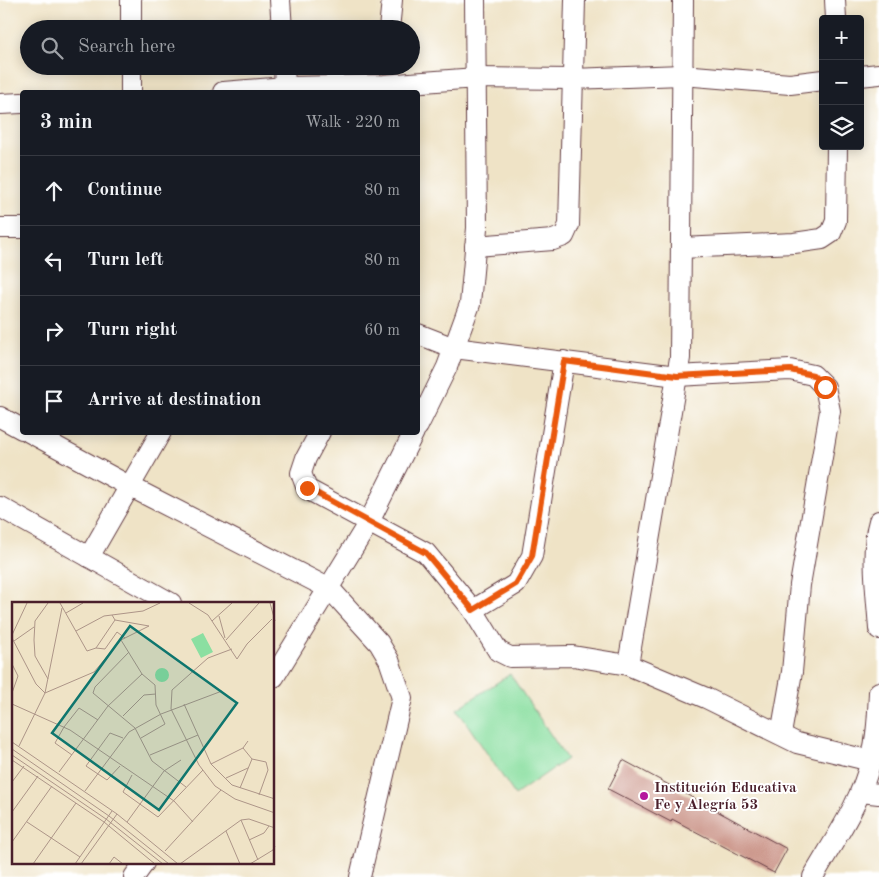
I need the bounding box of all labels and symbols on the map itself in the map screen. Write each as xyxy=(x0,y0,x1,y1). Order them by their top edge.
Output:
route start xyxy=(814,376,837,399)
route end xyxy=(296,477,319,500)
inset map xyxy=(12,602,275,864)
place label: Institución Educativa Fe y Alegría 53 xyxy=(654,781,797,813)
marker: Institución Educativa Fe y Alegría 53 xyxy=(638,790,650,802)

